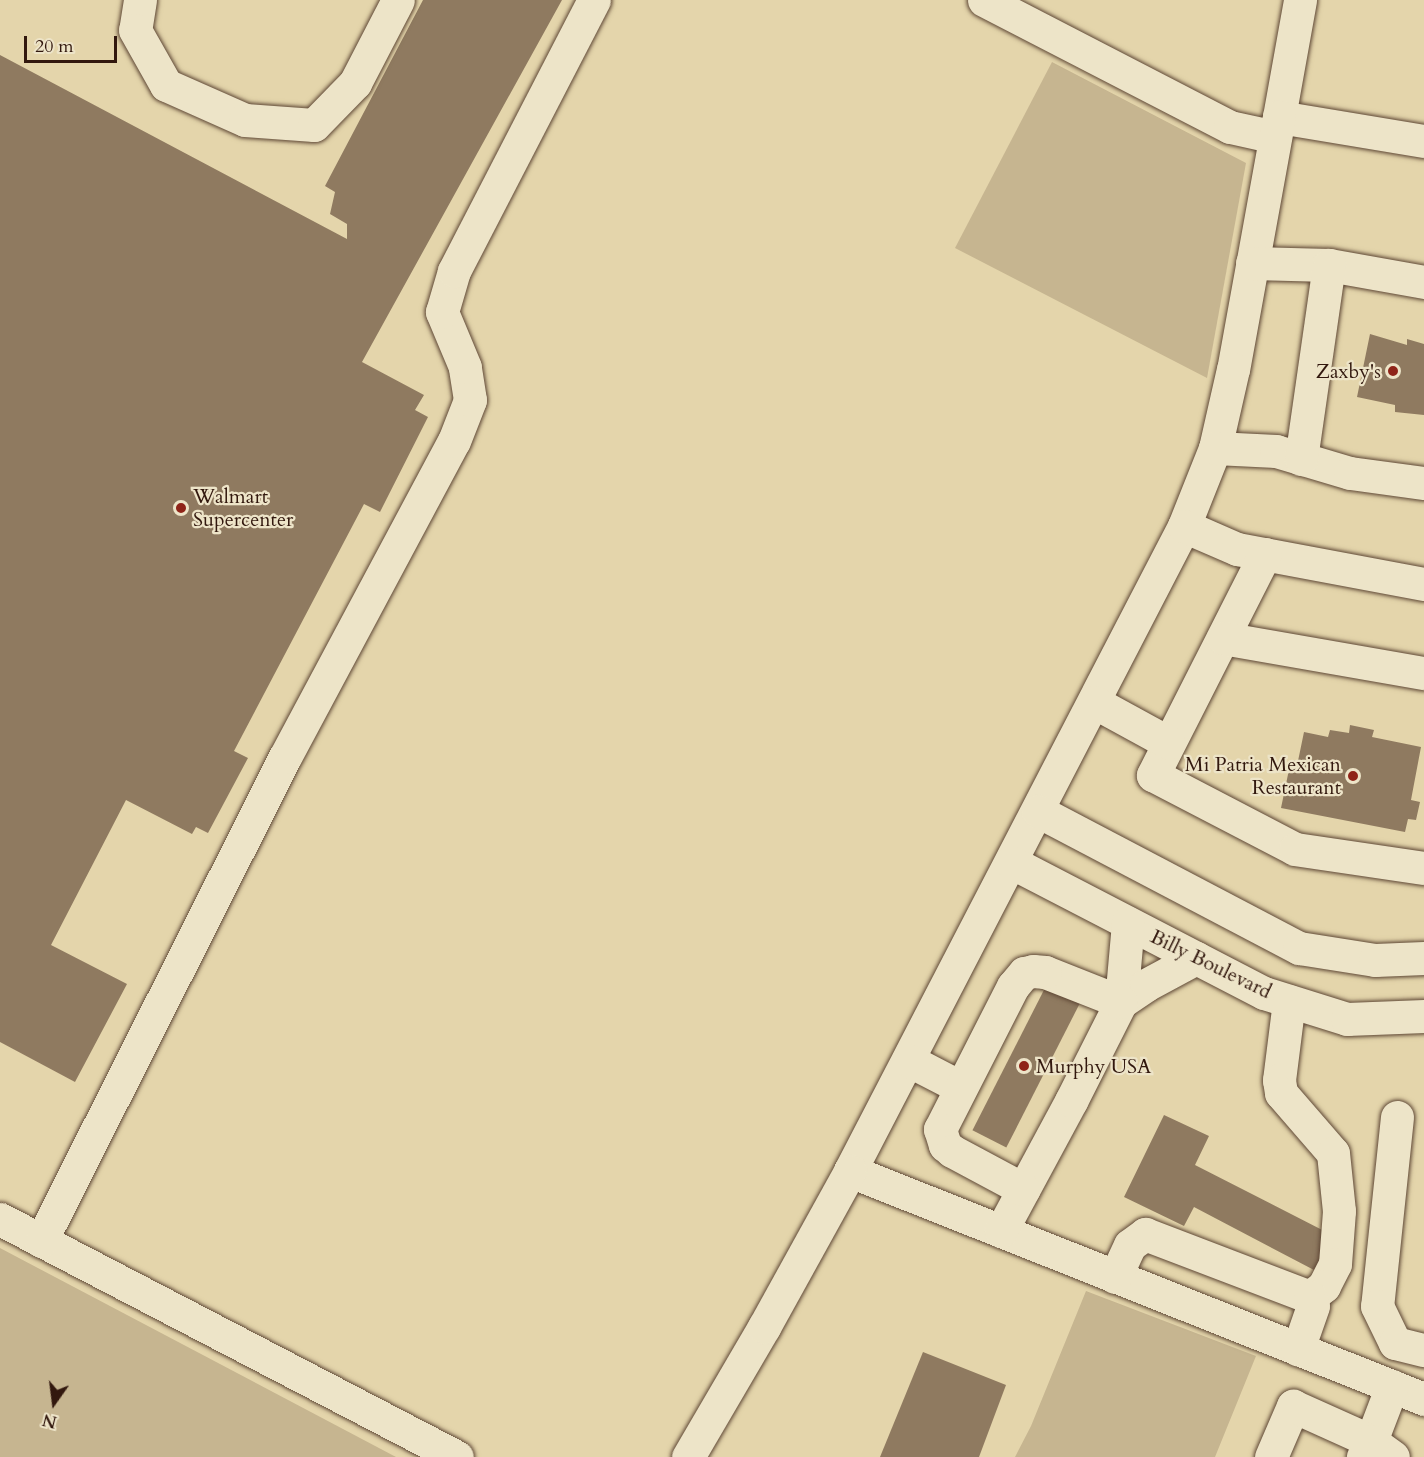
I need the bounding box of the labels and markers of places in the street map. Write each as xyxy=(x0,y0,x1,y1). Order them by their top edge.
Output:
place label: Zaxby's xyxy=(1316,359,1381,383)
marker: Zaxby's xyxy=(1386,364,1400,378)
place label: Walmart Supercenter xyxy=(193,484,293,531)
marker: Walmart Supercenter xyxy=(174,501,188,515)
place label: Mi Patria Mexican Restaurant xyxy=(1185,752,1341,799)
marker: Mi Patria Mexican Restaurant xyxy=(1346,769,1360,783)
place label: Murphy USA xyxy=(1036,1054,1151,1078)
marker: Murphy USA xyxy=(1017,1059,1031,1073)

